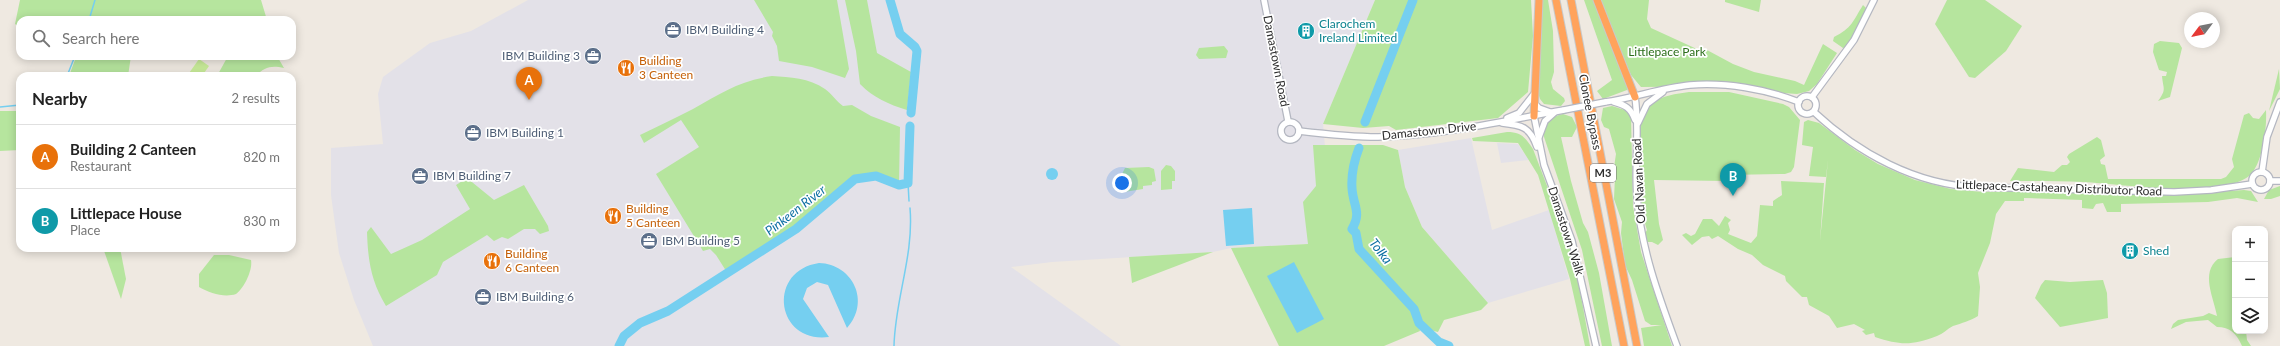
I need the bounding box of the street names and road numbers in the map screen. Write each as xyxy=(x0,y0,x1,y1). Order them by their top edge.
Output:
street label: Damastown Road xyxy=(1260,14,1293,108)
street label: Clonee Bypass xyxy=(1576,73,1605,151)
street label: Damastown Drive xyxy=(1381,118,1477,143)
street label: Old Navan Road xyxy=(1629,138,1648,224)
road number: M3 xyxy=(1590,164,1616,182)
street label: Littlepace-Castaheany Distributor Road xyxy=(1956,176,2162,199)
street label: Damastown Walk xyxy=(1545,184,1588,278)

